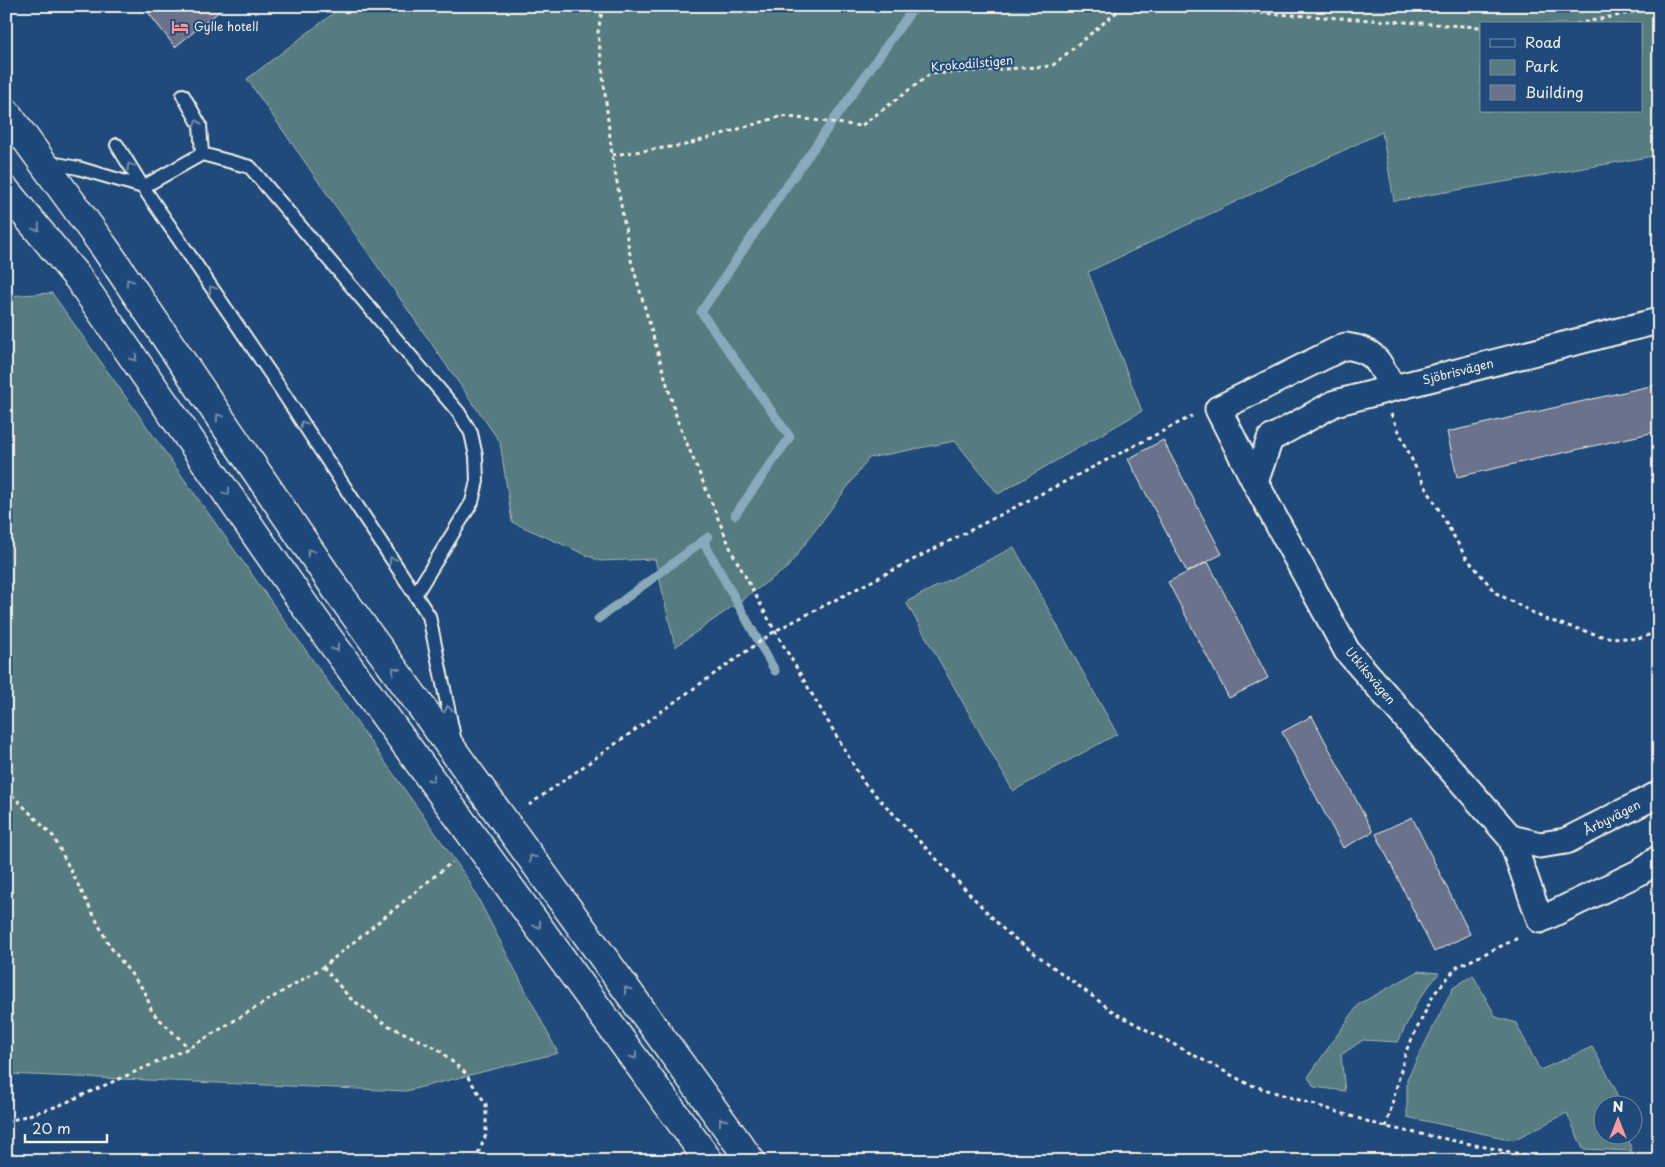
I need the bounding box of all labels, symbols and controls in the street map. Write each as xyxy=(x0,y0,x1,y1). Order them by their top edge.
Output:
hotel icon: Gylle hotell xyxy=(170,17,190,37)
place label: Gylle hotell xyxy=(194,17,258,35)
legend xyxy=(1480,22,1642,112)
text: Road xyxy=(1525,30,1561,53)
street label: Krokodilstigen xyxy=(930,50,1014,76)
text: Park xyxy=(1525,54,1559,77)
text: Building xyxy=(1525,80,1584,103)
one-way arrow xyxy=(193,119,203,128)
one-way arrow xyxy=(127,162,137,171)
one-way arrow xyxy=(32,222,40,231)
one-way arrow xyxy=(125,279,135,288)
one-way arrow xyxy=(209,285,218,295)
one-way arrow xyxy=(128,353,137,362)
street label: Sjöbrisvägen xyxy=(1420,353,1495,389)
one-way arrow xyxy=(216,413,226,422)
one-way arrow xyxy=(300,420,309,429)
one-way arrow xyxy=(221,486,230,496)
one-way arrow xyxy=(307,548,317,557)
one-way arrow xyxy=(389,556,398,565)
one-way arrow xyxy=(330,642,339,652)
street label: Utkiksvägen xyxy=(1341,643,1400,708)
one-way arrow xyxy=(392,666,401,676)
one-way arrow xyxy=(444,704,454,713)
one-way arrow xyxy=(426,773,435,783)
street label: Årbyvägen xyxy=(1580,795,1643,839)
one-way arrow xyxy=(529,854,538,864)
one-way arrow xyxy=(532,919,541,929)
one-way arrow xyxy=(624,986,633,996)
one-way arrow xyxy=(628,1050,636,1059)
north arrow xyxy=(1592,1094,1642,1144)
text: N xyxy=(1612,1096,1624,1117)
scale bar xyxy=(25,1112,108,1144)
text: 20 m xyxy=(32,1116,71,1139)
one-way arrow xyxy=(720,1118,728,1127)

